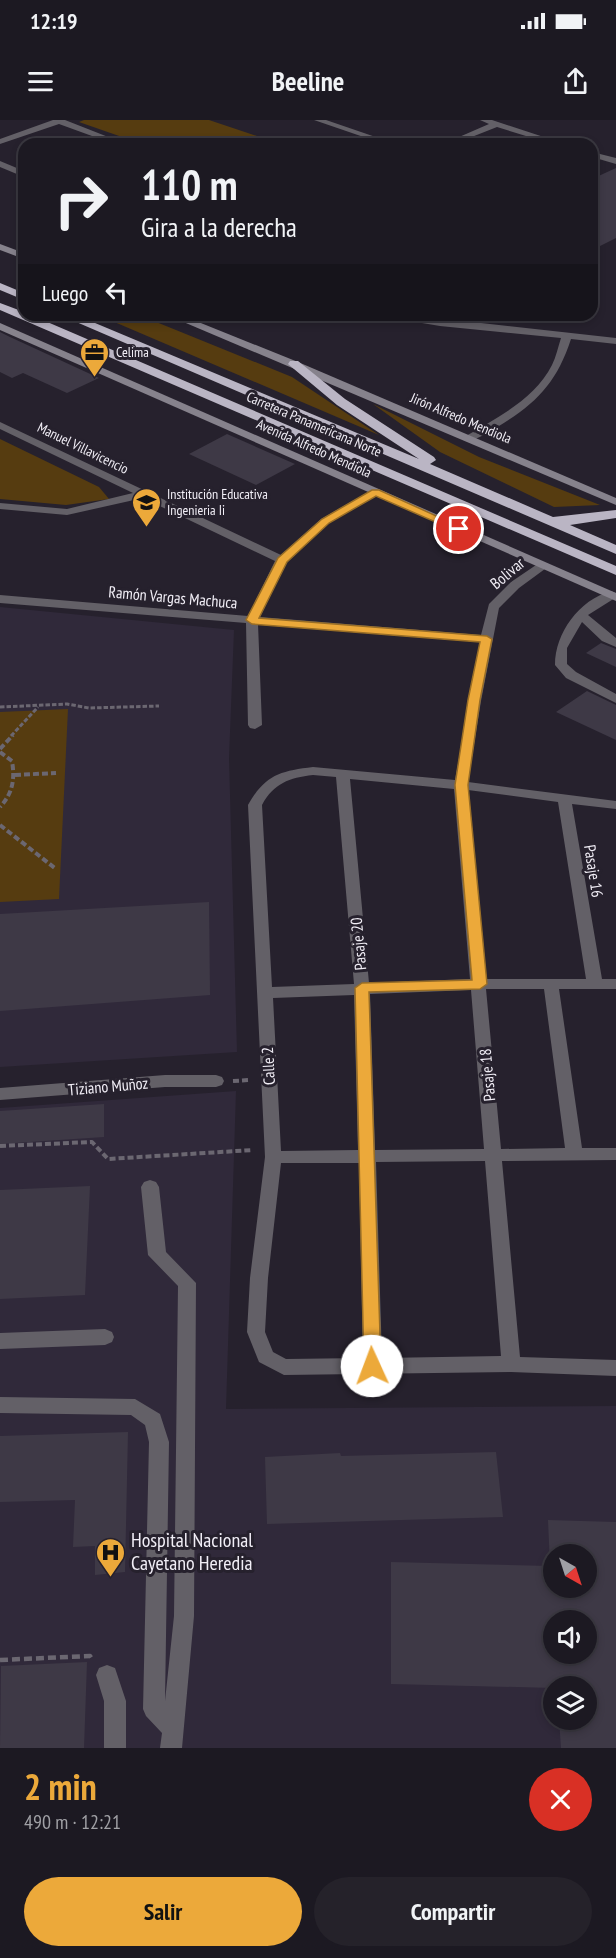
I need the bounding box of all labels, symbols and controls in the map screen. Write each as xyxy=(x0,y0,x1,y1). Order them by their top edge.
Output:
text: 12:19 xyxy=(30,7,78,35)
text: Beeline xyxy=(272,64,344,98)
icon: menu xyxy=(24,65,57,98)
icon: share xyxy=(559,65,592,98)
text: 110 m xyxy=(141,157,238,212)
icon: right xyxy=(42,162,120,240)
text: Gira a la derecha xyxy=(141,210,297,244)
icon: left xyxy=(100,276,133,309)
text: Luego xyxy=(42,279,88,307)
office icon: Celima xyxy=(79,336,111,378)
place label: Celima xyxy=(116,343,149,361)
street label: Carretera Panamericana Norte xyxy=(244,387,384,461)
street label: Jirón Alfredo Mendiola xyxy=(407,388,514,447)
street label: Avenida Alfredo Mendiola xyxy=(254,415,374,481)
street label: Manuel Villavicencio xyxy=(34,418,132,478)
place label: Institución Educativa Ingenieria Ii xyxy=(167,485,268,519)
school or university icon: Institución Educativa Ingenieria Ii xyxy=(130,486,162,528)
pin xyxy=(433,503,484,554)
icon: arrive xyxy=(442,512,475,545)
street label: Bolivar xyxy=(486,553,529,593)
street label: Ramón Vargas Machuca xyxy=(108,581,238,613)
street label: Pasaje 16 xyxy=(580,843,608,899)
street label: Pasaje 20 xyxy=(346,917,370,971)
street label: Calle 2 xyxy=(257,1046,279,1086)
street label: Pasaje 18 xyxy=(475,1048,499,1102)
street label: Tiziano Muñoz xyxy=(67,1073,149,1099)
position arrow xyxy=(340,1334,404,1398)
place label: Hospital Nacional Cayetano Heredia xyxy=(131,1527,253,1576)
hospital icon: Hospital Nacional Cayetano Heredia xyxy=(94,1536,126,1578)
north arrow xyxy=(543,1544,597,1598)
map controls xyxy=(543,1544,597,1730)
button: sound xyxy=(543,1610,597,1664)
button: layers xyxy=(543,1676,597,1730)
text: 2 min xyxy=(24,1763,97,1810)
button: close xyxy=(529,1768,592,1831)
text: 490 m · 12:21 xyxy=(24,1809,121,1835)
button: Salir xyxy=(24,1877,302,1946)
button: Compartir xyxy=(314,1877,592,1946)

